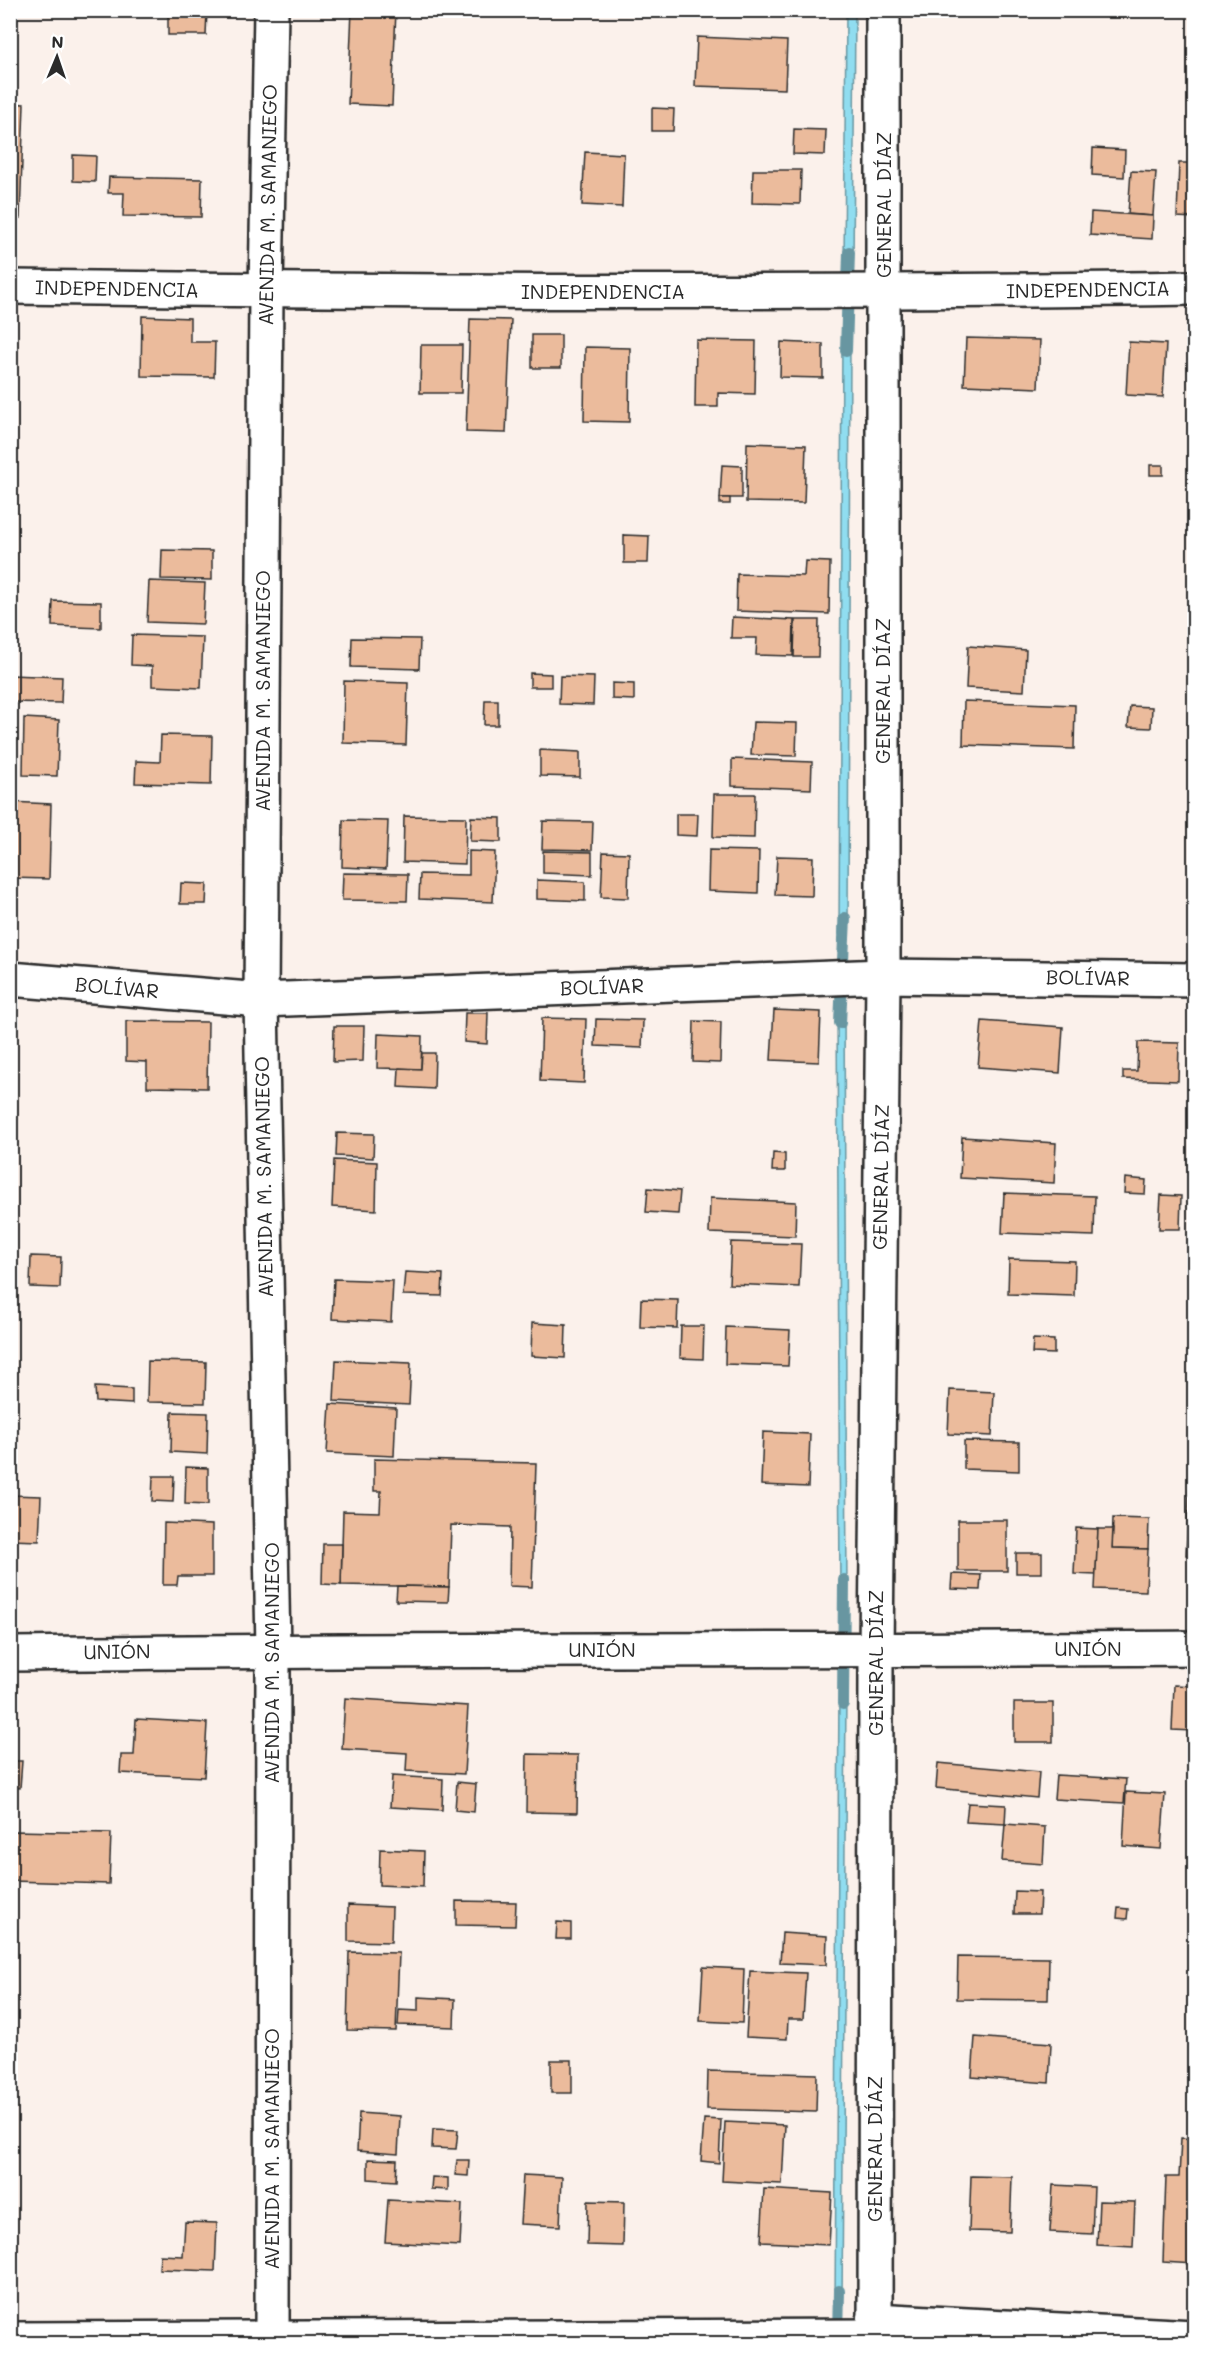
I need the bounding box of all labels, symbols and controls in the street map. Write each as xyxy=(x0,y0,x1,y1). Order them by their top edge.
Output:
north arrow xyxy=(27,27,87,87)
text: N xyxy=(51,31,64,52)
street label: AVENIDA M. SAMANIEGO xyxy=(252,84,282,326)
street label: GENERAL DÍAZ xyxy=(870,132,896,278)
street label: INDEPENDENCIA xyxy=(35,274,199,302)
street label: INDEPENDENCIA xyxy=(1006,275,1170,303)
street label: INDEPENDENCIA xyxy=(521,278,685,304)
street label: AVENIDA M. SAMANIEGO xyxy=(249,570,275,812)
street label: GENERAL DÍAZ xyxy=(869,618,895,764)
street label: BOLÍVAR xyxy=(1046,963,1130,991)
street label: BOLÍVAR xyxy=(74,970,160,1004)
street label: BOLÍVAR xyxy=(560,972,644,1000)
street label: AVENIDA M. SAMANIEGO xyxy=(248,1056,278,1298)
street label: GENERAL DÍAZ xyxy=(866,1104,894,1250)
street label: AVENIDA M. SAMANIEGO xyxy=(258,1542,284,1784)
street label: GENERAL DÍAZ xyxy=(862,1590,888,1736)
street label: UNIÓN xyxy=(1054,1635,1122,1661)
street label: UNIÓN xyxy=(568,1636,636,1662)
street label: UNIÓN xyxy=(83,1637,151,1665)
street label: AVENIDA M. SAMANIEGO xyxy=(258,2028,284,2270)
street label: GENERAL DÍAZ xyxy=(861,2076,887,2222)

